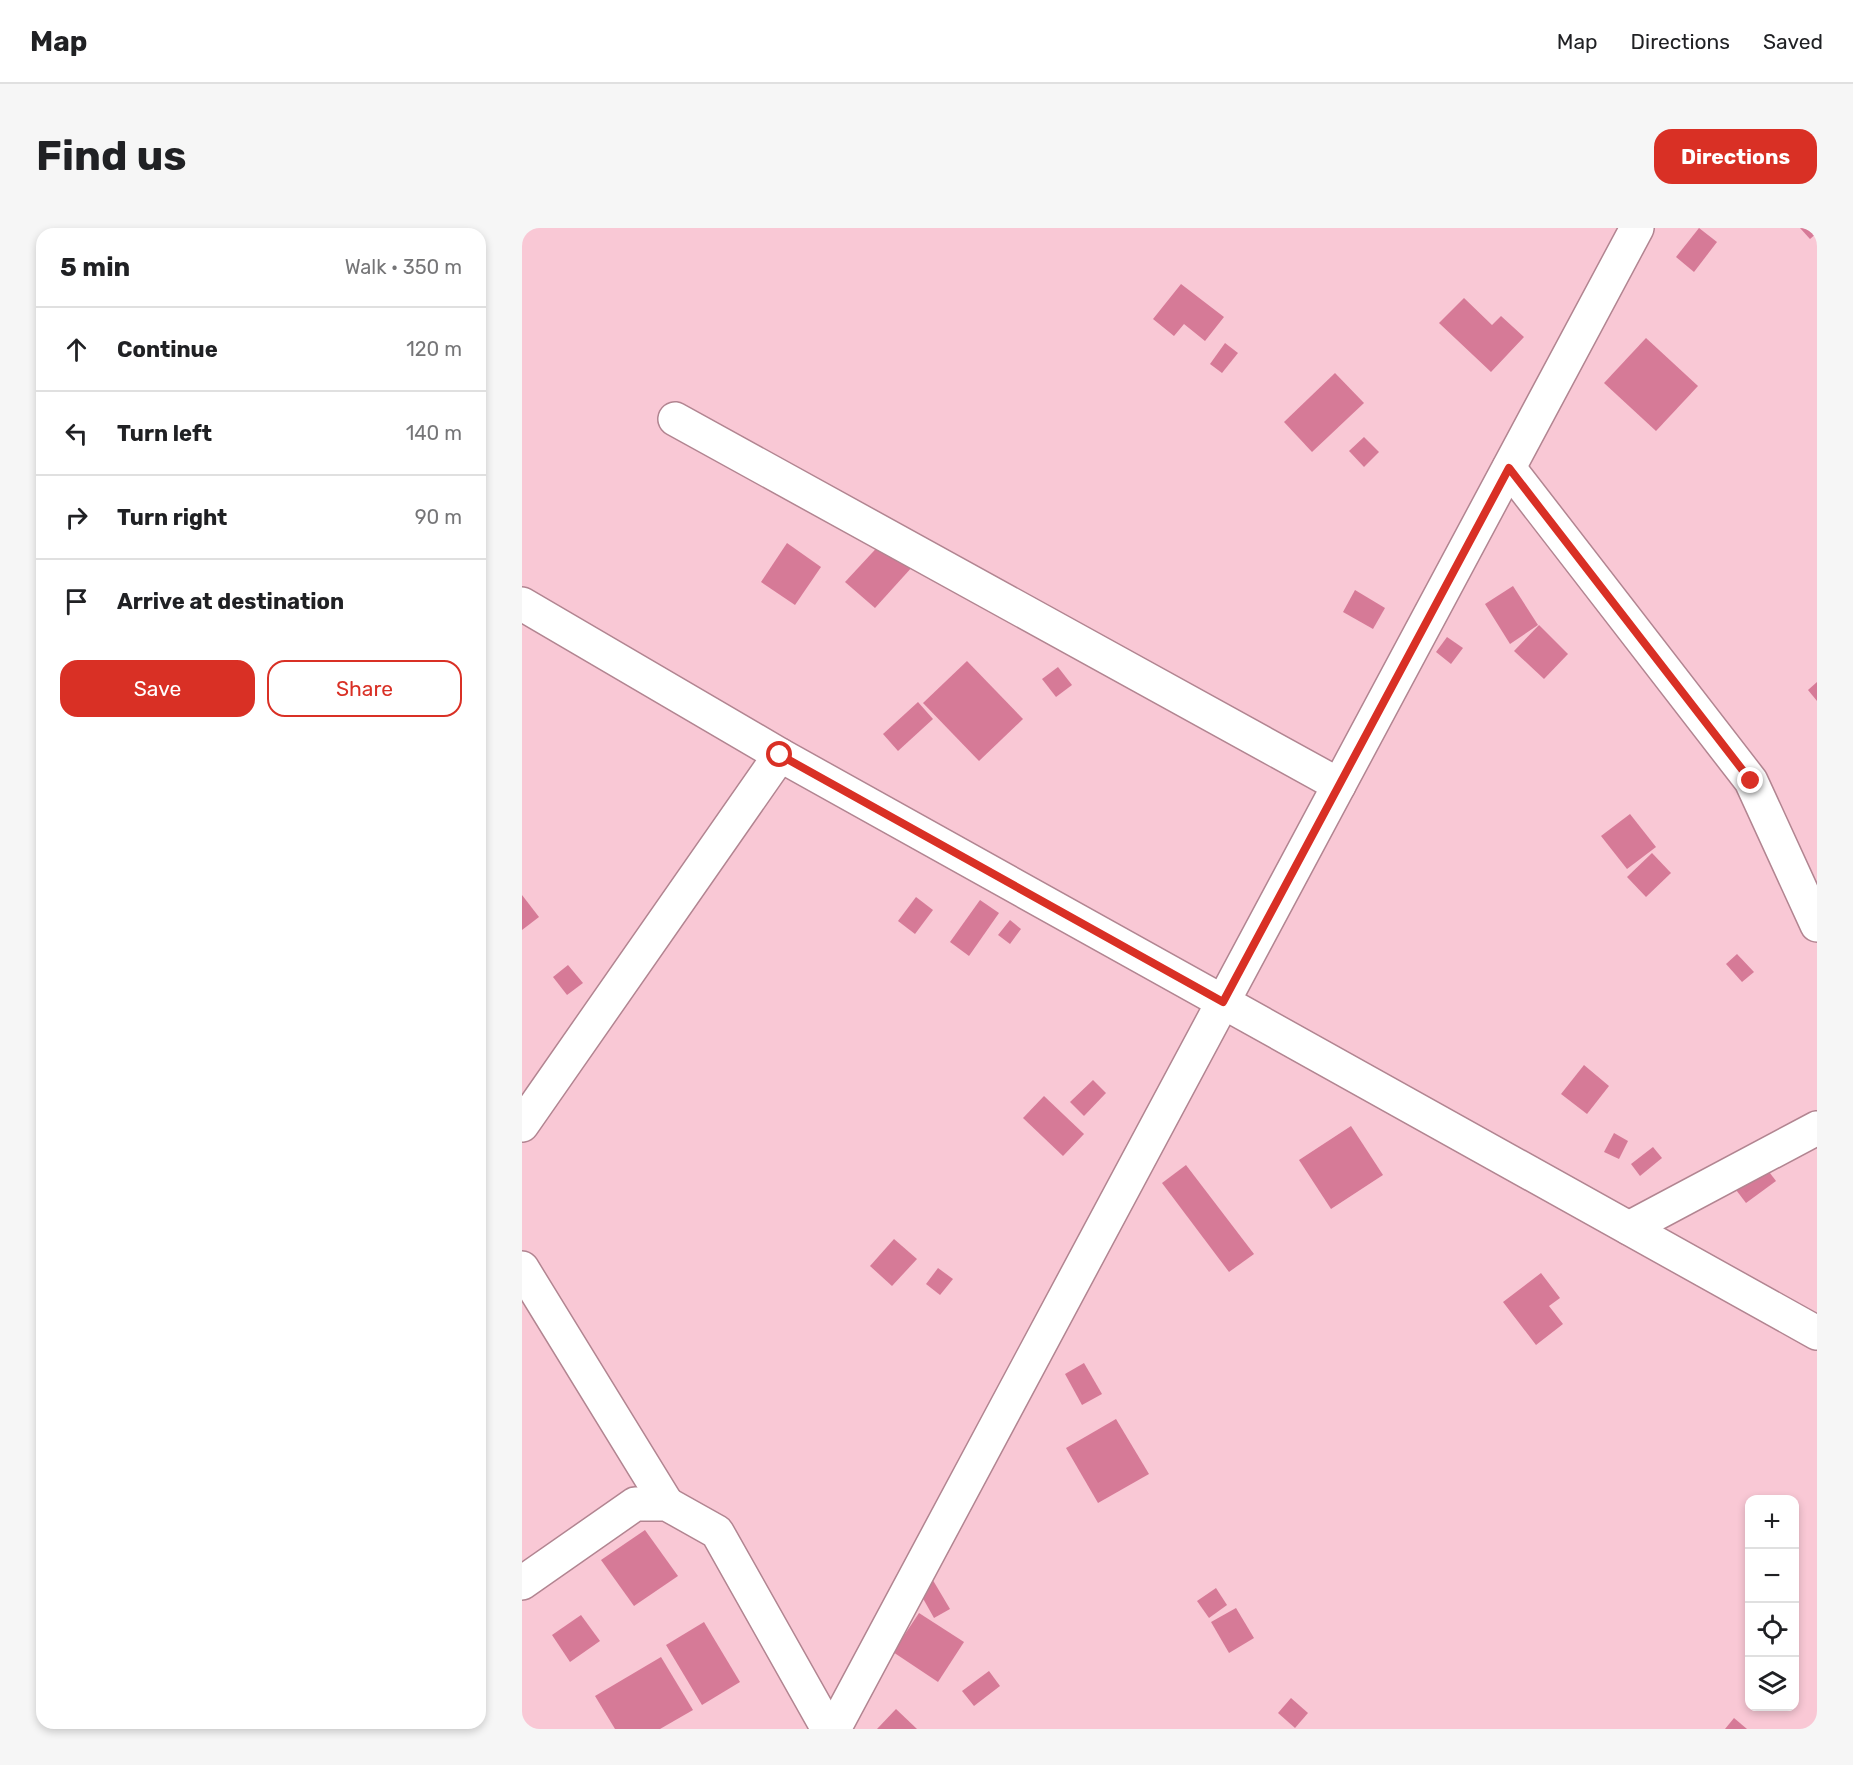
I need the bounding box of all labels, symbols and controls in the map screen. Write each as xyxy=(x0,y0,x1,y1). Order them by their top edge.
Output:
text: Map xyxy=(30,25,87,58)
text: Map xyxy=(1557,29,1598,54)
text: Directions xyxy=(1631,29,1730,54)
text: Saved xyxy=(1763,29,1823,54)
button: Directions xyxy=(1654,129,1817,184)
text: Find us xyxy=(36,131,187,181)
text: 5 min xyxy=(60,252,130,283)
text: Walk · 350 m xyxy=(345,255,462,279)
icon: ahead xyxy=(60,333,93,366)
text: Continue xyxy=(117,336,218,363)
text: 120 m xyxy=(406,337,462,361)
icon: left xyxy=(60,417,93,450)
text: Turn left xyxy=(117,420,212,447)
text: 140 m xyxy=(406,421,462,445)
icon: right xyxy=(60,501,93,534)
text: Turn right xyxy=(117,504,227,531)
text: 90 m xyxy=(415,505,462,529)
icon: arrive xyxy=(60,585,93,618)
text: Arrive at destination xyxy=(117,588,344,615)
button: Save xyxy=(60,660,255,717)
button: Share xyxy=(267,660,462,717)
route start xyxy=(766,741,792,767)
route end xyxy=(1737,767,1763,793)
map controls xyxy=(1745,1495,1799,1711)
button: + xyxy=(1745,1495,1799,1549)
button: − xyxy=(1745,1549,1799,1603)
button: locate xyxy=(1745,1603,1799,1657)
button: layers xyxy=(1745,1657,1799,1711)

